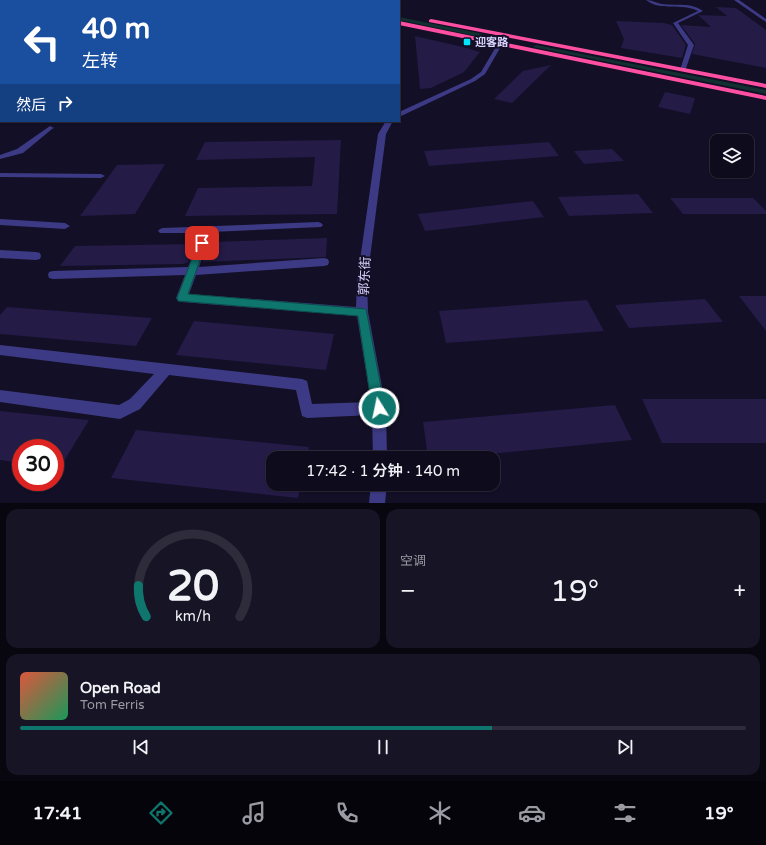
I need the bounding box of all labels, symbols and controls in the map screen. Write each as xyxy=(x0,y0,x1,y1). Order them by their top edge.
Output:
text: 40 m xyxy=(82,12,150,46)
icon: left xyxy=(16,16,68,68)
place label: 迎客路 xyxy=(475,36,509,49)
marker: 迎客路 xyxy=(462,37,472,47)
text: 左转 xyxy=(82,50,118,72)
icon: right xyxy=(54,92,76,114)
text: 然后 xyxy=(16,96,46,114)
map controls xyxy=(710,134,754,178)
button: layers xyxy=(710,134,754,178)
pin xyxy=(185,226,219,260)
icon: arrive xyxy=(191,232,213,254)
street label: 郭东街 xyxy=(356,256,374,296)
position arrow xyxy=(358,387,400,429)
speed limit sign: 30 xyxy=(12,439,64,491)
text: 17:42 · 1 分钟 · 140 m xyxy=(306,462,460,480)
text: 空调 xyxy=(400,553,426,569)
text: 20 xyxy=(167,561,219,611)
text: 19° xyxy=(550,573,599,610)
text: − xyxy=(400,578,416,604)
text: + xyxy=(734,578,746,604)
text: km/h xyxy=(175,607,211,624)
text: Open Road xyxy=(80,679,161,697)
text: Tom Ferris xyxy=(80,697,144,713)
icon: previous xyxy=(130,736,152,758)
icon: pause xyxy=(372,736,394,758)
icon: next xyxy=(614,736,636,758)
icon: directions xyxy=(147,799,175,827)
icon: music xyxy=(240,799,268,827)
icon: phone xyxy=(333,799,361,827)
icon: climate xyxy=(426,799,454,827)
icon: car xyxy=(518,799,546,827)
icon: filters xyxy=(611,799,639,827)
text: 17:41 xyxy=(32,802,82,824)
text: 19° xyxy=(704,802,734,824)

